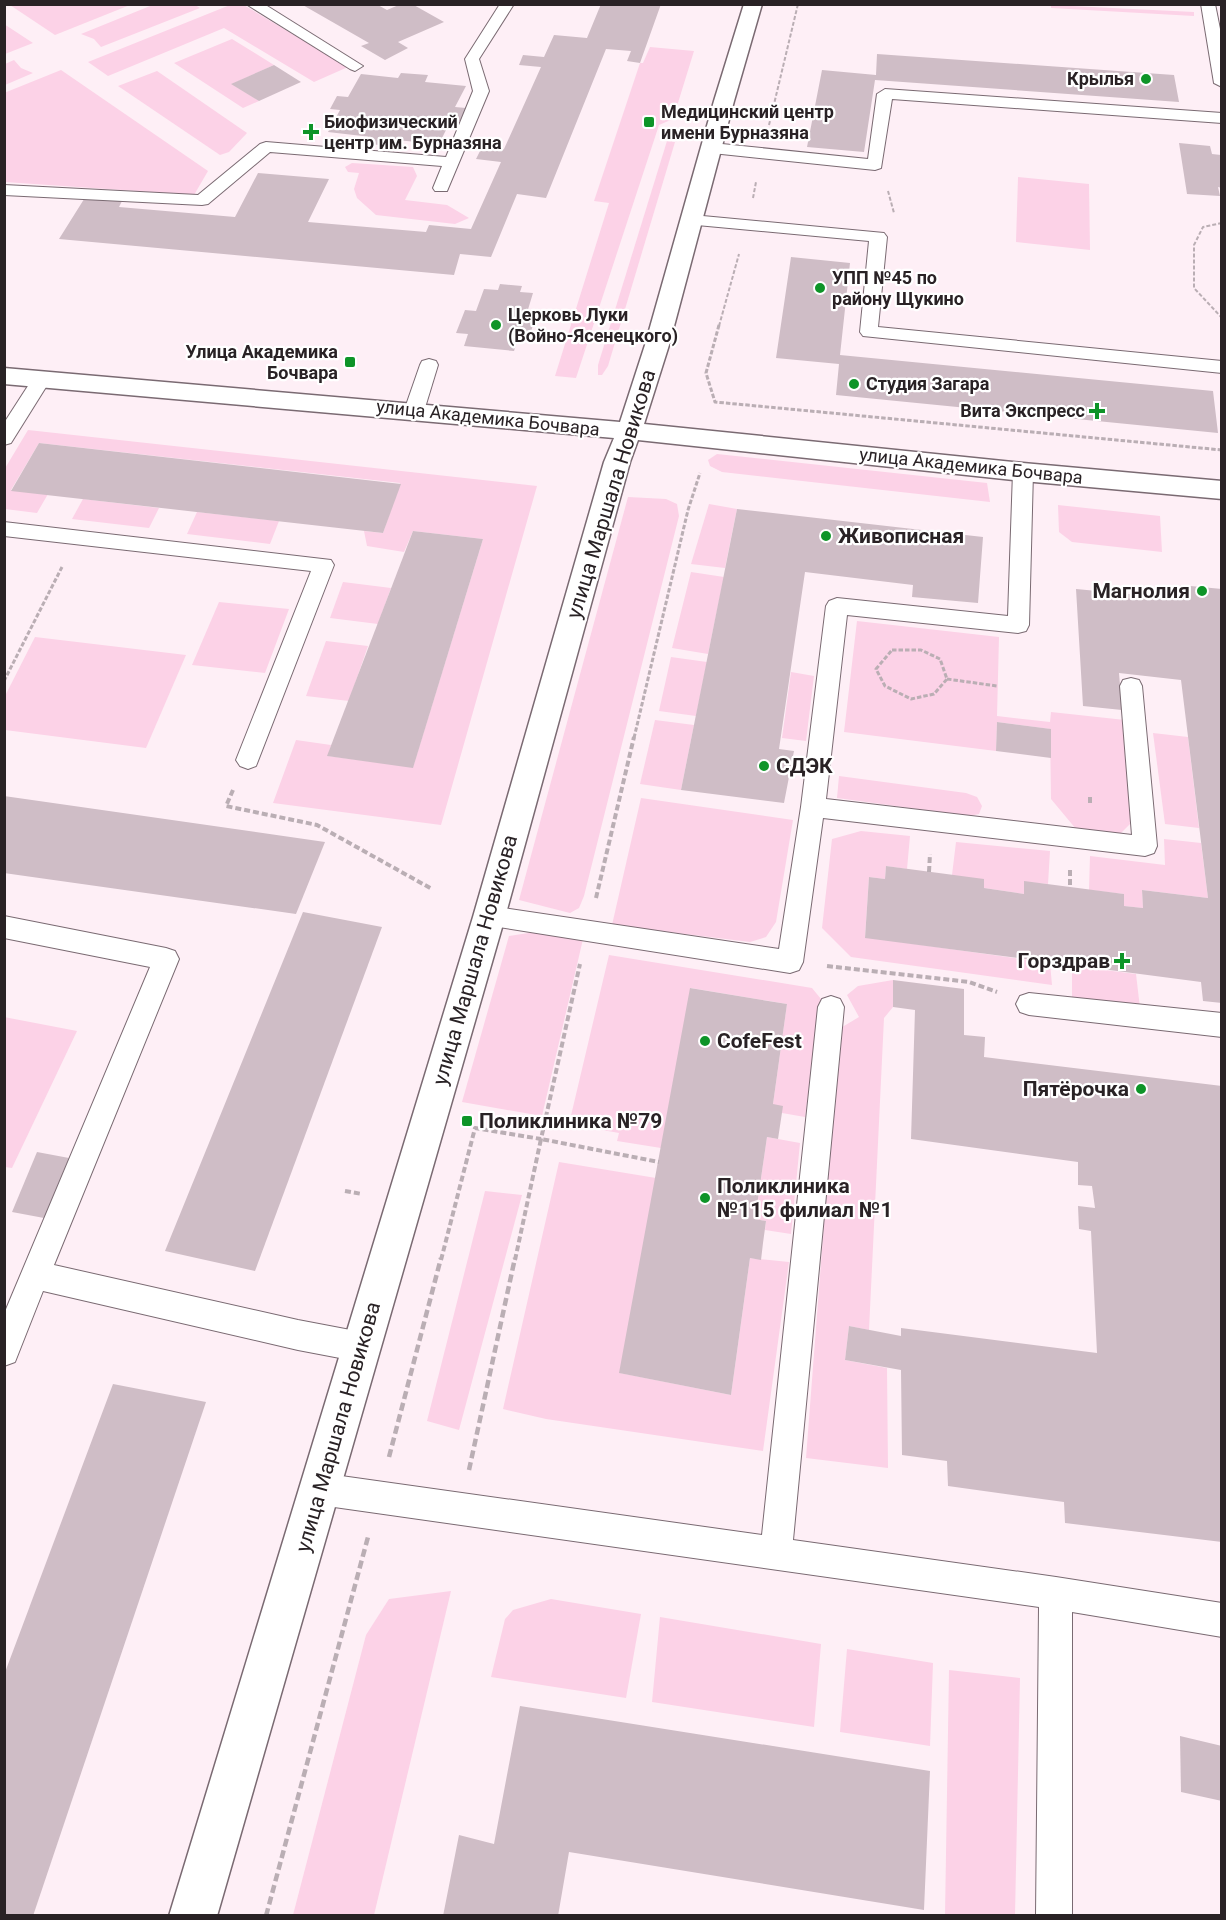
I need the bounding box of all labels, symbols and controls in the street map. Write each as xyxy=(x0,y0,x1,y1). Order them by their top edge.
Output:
place label: Крылья xyxy=(1067,68,1134,89)
marker: Крылья xyxy=(1139,72,1153,86)
place label: Медицинский центр имени Бурназяна xyxy=(661,101,834,143)
place label: Биофизический центр им. Бурназяна xyxy=(324,111,502,153)
marker: Медицинский центр имени Бурназяна xyxy=(642,115,656,129)
marker: Биофизический центр им. Бурназяна xyxy=(302,123,320,141)
place label: УПП №45 по району Щукино xyxy=(832,267,964,309)
marker: УПП №45 по району Щукино xyxy=(813,281,827,295)
place label: Церковь Луки (Войно-Ясенецкого) xyxy=(508,304,678,347)
marker: Церковь Луки (Войно-Ясенецкого) xyxy=(489,318,503,332)
place label: Улица Академика Бочвара xyxy=(186,341,338,383)
marker: Улица Академика Бочвара xyxy=(343,355,357,369)
street label: улица Маршала Новикова xyxy=(562,367,660,621)
place label: Студия Загара xyxy=(866,373,990,394)
marker: Студия Загара xyxy=(847,377,861,391)
street label: улица Академика Бочвара xyxy=(375,395,601,440)
place label: Вита Экспресс xyxy=(960,400,1085,421)
marker: Вита Экспресс xyxy=(1090,404,1104,418)
street label: улица Академика Бочвара xyxy=(858,443,1084,488)
place label: Живописная xyxy=(838,524,964,548)
marker: Живописная xyxy=(819,529,833,543)
place label: Магнолия xyxy=(1092,579,1190,603)
marker: Магнолия xyxy=(1195,584,1209,598)
place label: СДЭК xyxy=(776,754,833,778)
marker: СДЭК xyxy=(757,759,771,773)
street label: улица Маршала Новикова xyxy=(428,832,522,1088)
place label: Горздрав xyxy=(1017,949,1110,973)
marker: Горздрав xyxy=(1115,954,1129,968)
place label: CofeFest xyxy=(717,1029,802,1053)
marker: CofeFest xyxy=(698,1034,712,1048)
place label: Пятёрочка xyxy=(1023,1077,1129,1101)
marker: Пятёрочка xyxy=(1134,1082,1148,1096)
place label: Поликлиника №79 xyxy=(479,1109,662,1133)
marker: Поликлиника №79 xyxy=(460,1114,474,1128)
place label: Поликлиника №115 филиал №1 xyxy=(717,1174,892,1222)
marker: Поликлиника №115 филиал №1 xyxy=(698,1191,712,1205)
street label: улица Маршала Новикова xyxy=(291,1299,385,1555)

